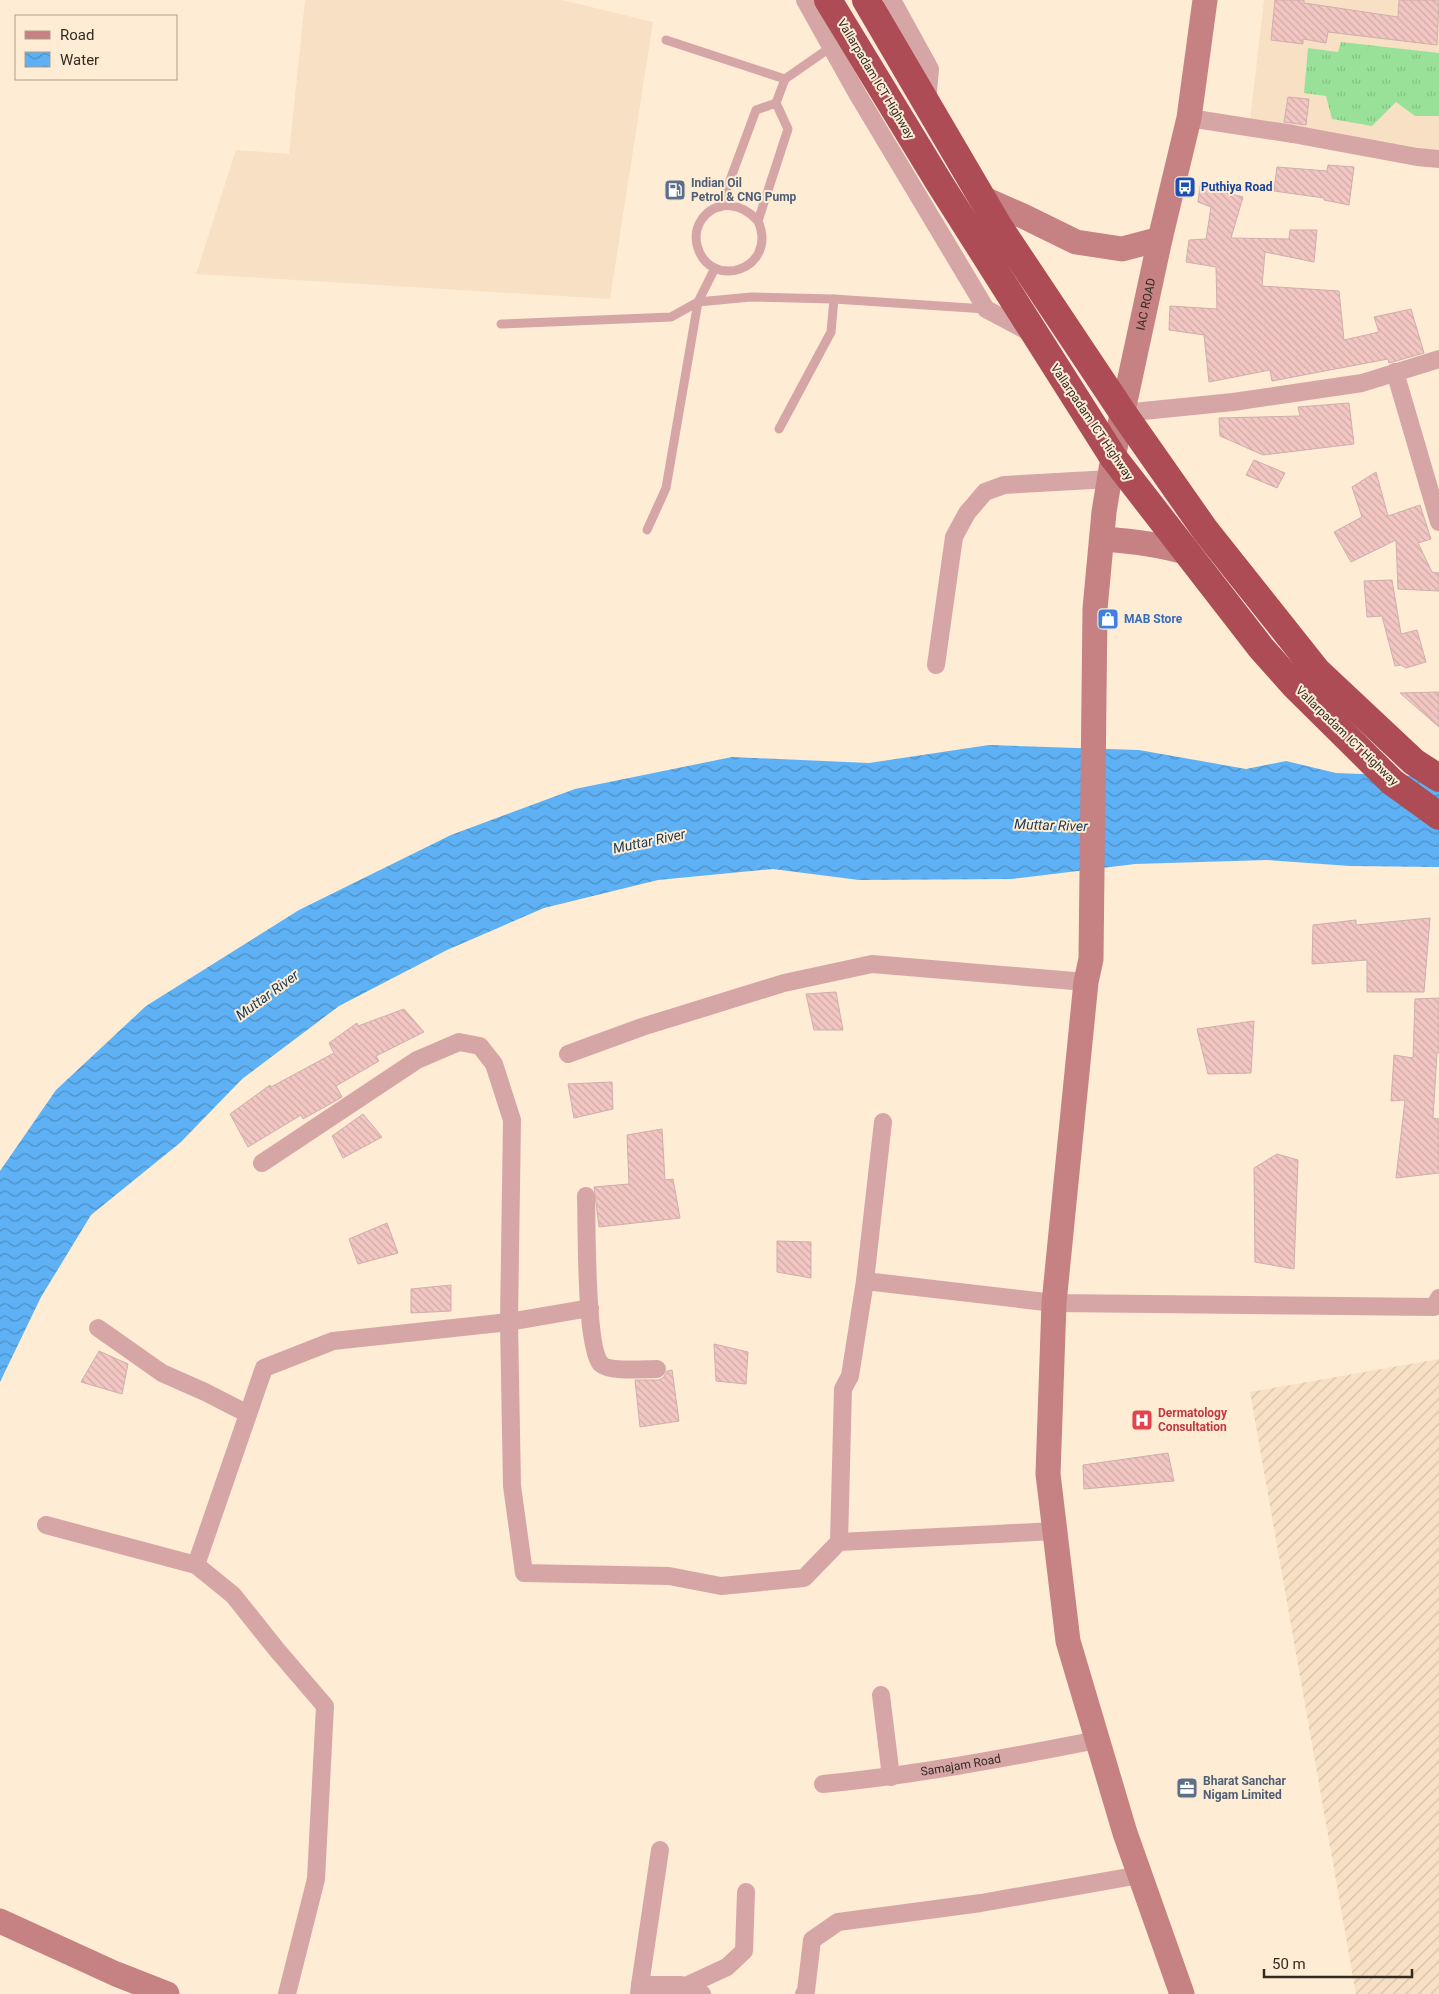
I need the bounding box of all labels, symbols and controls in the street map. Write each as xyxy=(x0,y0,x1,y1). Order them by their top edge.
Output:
legend xyxy=(15,15,178,80)
street label: Vallarpadam ICT Highway xyxy=(835,17,917,142)
text: Road xyxy=(60,26,94,44)
text: Water xyxy=(60,51,99,69)
bus stop icon: Puthiya Road xyxy=(1173,175,1197,199)
place label: Indian Oil Petrol & CNG Pump xyxy=(691,176,797,204)
fuel station icon: Indian Oil Petrol & CNG Pump xyxy=(663,178,687,202)
place label: Puthiya Road xyxy=(1201,180,1273,194)
street label: IAC ROAD xyxy=(1133,277,1158,332)
street label: Vallarpadam ICT Highway xyxy=(1048,361,1136,483)
shop icon: MAB Store xyxy=(1096,607,1120,631)
place label: MAB Store xyxy=(1124,612,1183,626)
street label: Vallarpadam ICT Highway xyxy=(1293,683,1401,789)
water label: Muttar River xyxy=(1014,816,1088,834)
water label: Muttar River xyxy=(611,825,687,856)
water label: Muttar River xyxy=(233,967,302,1023)
place label: Dermatology Consultation xyxy=(1158,1406,1228,1434)
hospital icon: Dermatology Consultation xyxy=(1130,1408,1154,1432)
street label: Samajam Road xyxy=(920,1752,1002,1779)
place label: Bharat Sanchar Nigam Limited xyxy=(1203,1774,1286,1802)
office icon: Bharat Sanchar Nigam Limited xyxy=(1175,1776,1199,1800)
scale bar xyxy=(1264,1946,1412,1978)
text: 50 m xyxy=(1272,1955,1306,1973)

